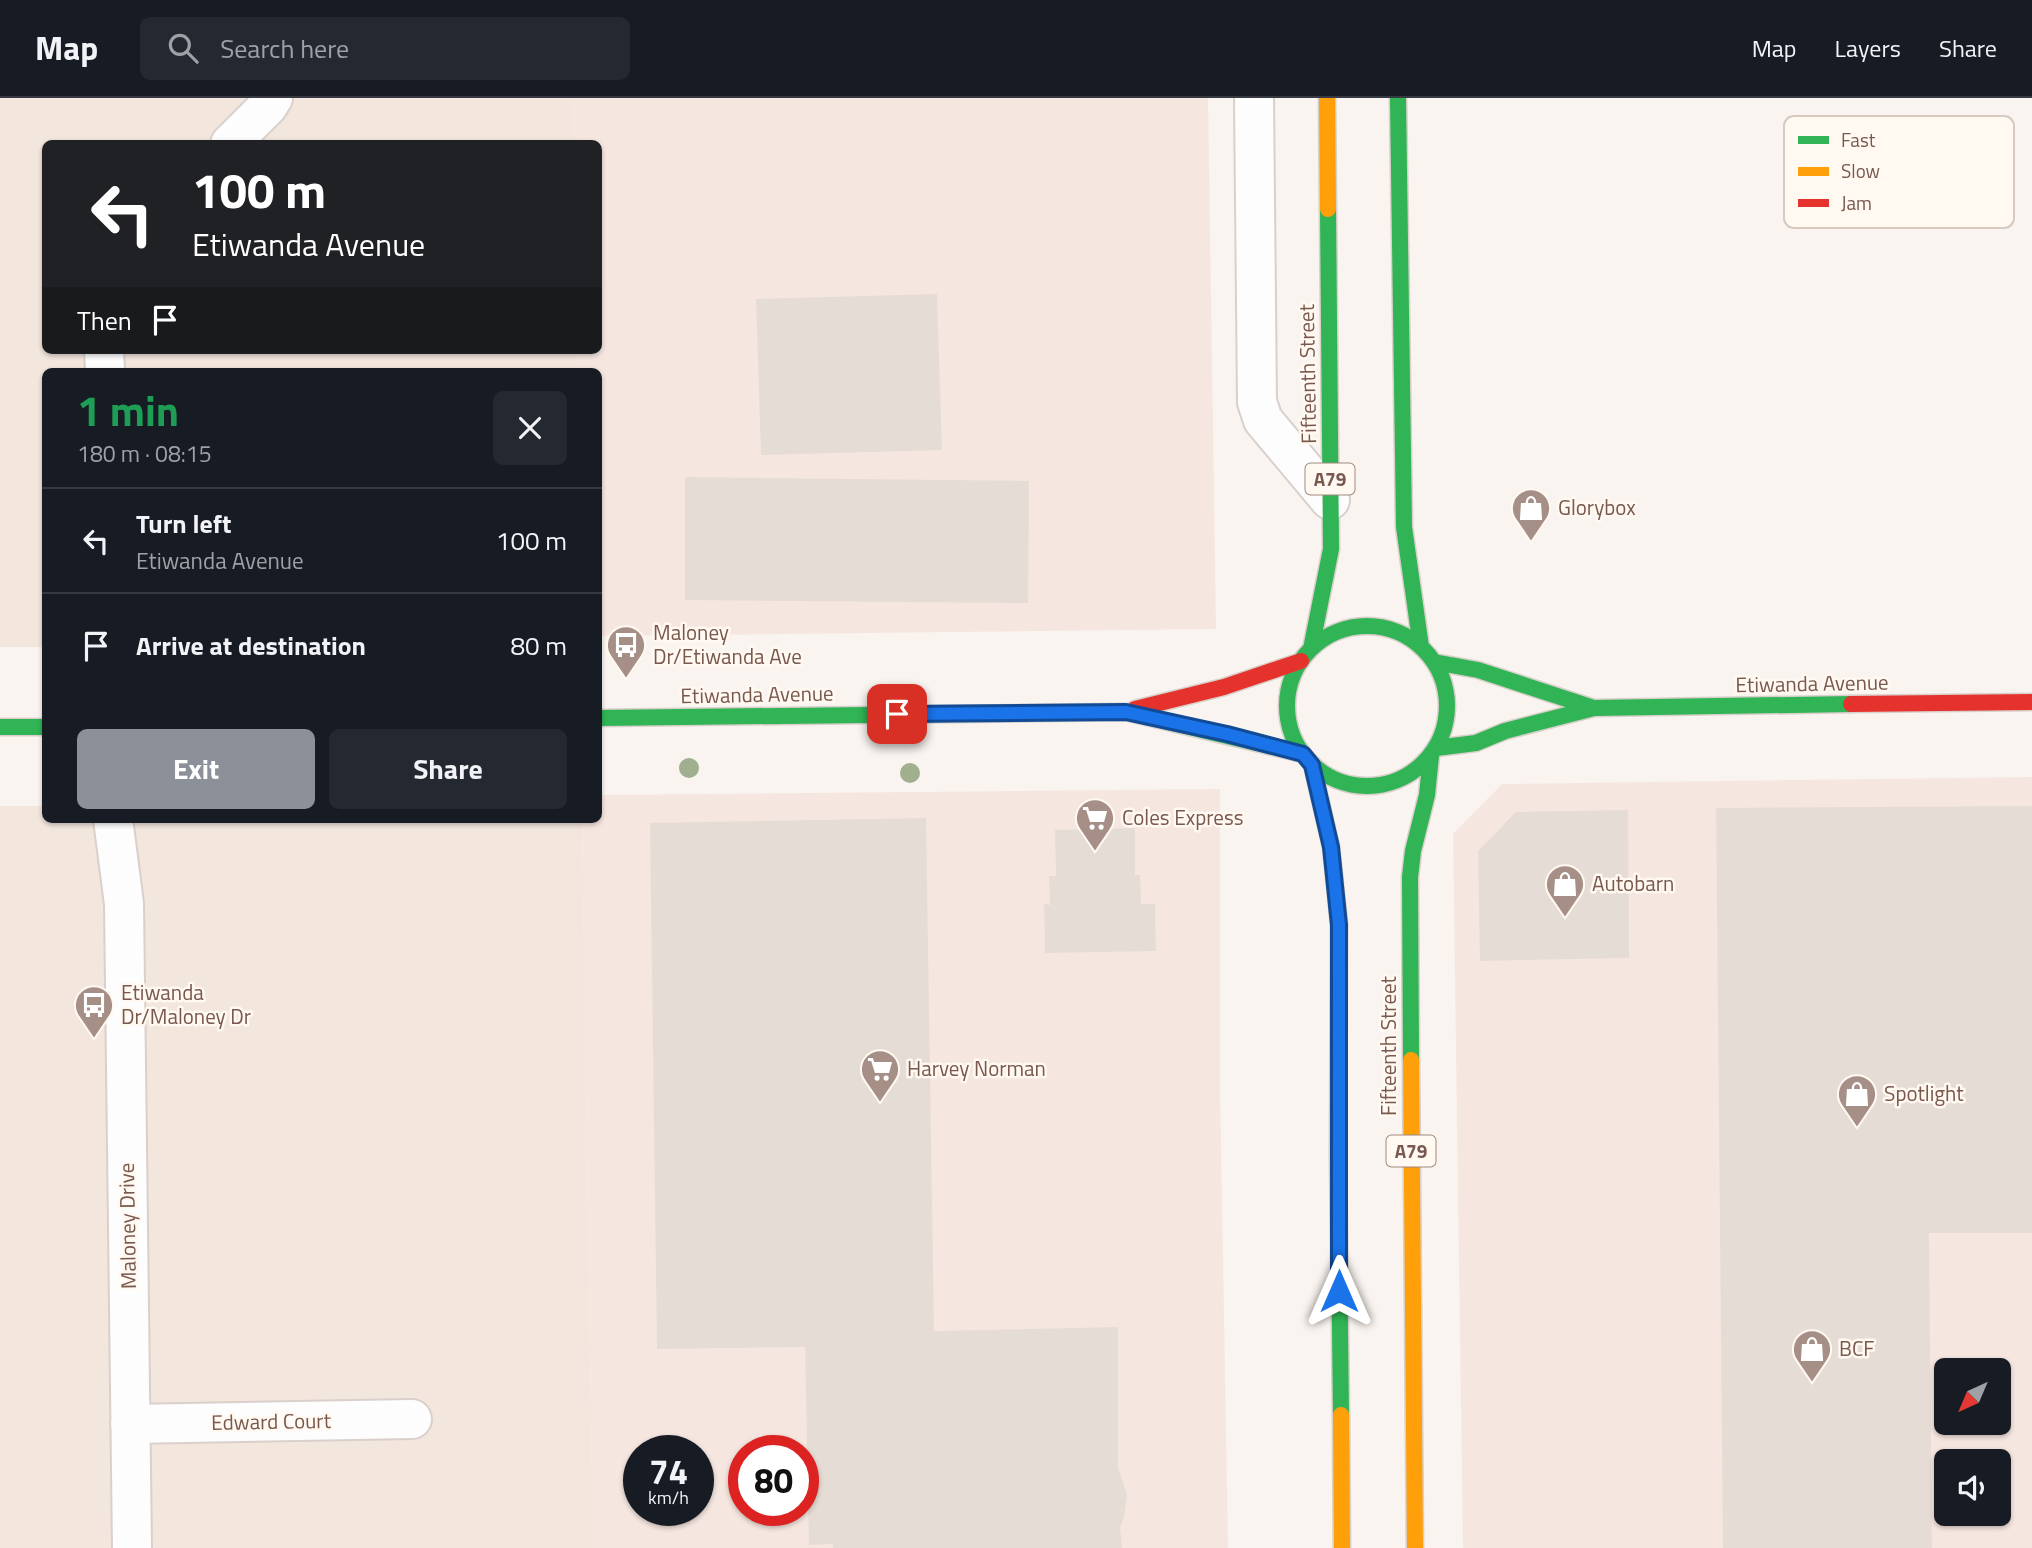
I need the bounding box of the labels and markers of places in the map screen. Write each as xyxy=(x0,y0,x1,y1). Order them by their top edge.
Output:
shop icon: Glorybox xyxy=(1510,487,1552,542)
place label: Glorybox xyxy=(1558,491,1636,523)
place label: Maloney Dr/Etiwanda Ave xyxy=(653,616,802,672)
bus stop icon: Maloney Dr/Etiwanda Ave xyxy=(605,624,647,679)
pin xyxy=(867,684,927,744)
supermarket icon: Coles Express xyxy=(1074,797,1116,852)
place label: Coles Express xyxy=(1122,801,1244,833)
shop icon: Autobarn xyxy=(1544,863,1586,918)
place label: Autobarn xyxy=(1592,867,1674,899)
place label: Etiwanda Dr/Maloney Dr xyxy=(121,976,251,1032)
bus stop icon: Etiwanda Dr/Maloney Dr xyxy=(73,984,115,1039)
supermarket icon: Harvey Norman xyxy=(859,1048,901,1103)
place label: Harvey Norman xyxy=(907,1052,1046,1084)
shop icon: Spotlight xyxy=(1836,1073,1878,1128)
place label: Spotlight xyxy=(1884,1077,1964,1109)
shop icon: BCF xyxy=(1791,1328,1833,1383)
place label: BCF xyxy=(1839,1332,1874,1364)

